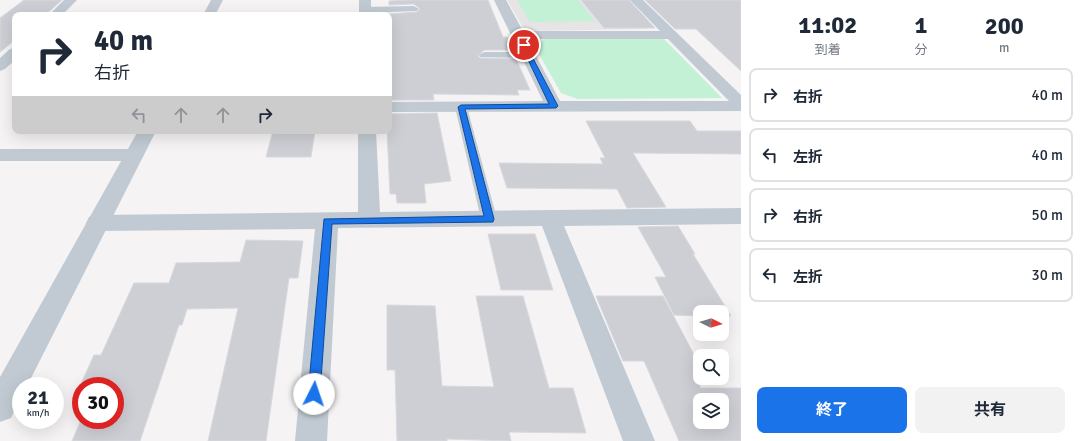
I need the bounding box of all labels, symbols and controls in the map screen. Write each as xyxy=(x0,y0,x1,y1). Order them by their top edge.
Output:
text: 11:02 xyxy=(798,10,857,40)
text: 1 xyxy=(915,10,927,40)
text: 200 xyxy=(985,11,1024,41)
text: 40 m xyxy=(94,24,153,58)
icon: right xyxy=(28,28,80,80)
pin xyxy=(507,28,541,62)
icon: arrive xyxy=(513,34,535,56)
text: m xyxy=(999,40,1009,56)
text: 到着 xyxy=(815,42,841,58)
text: 分 xyxy=(914,42,928,58)
text: 右折 xyxy=(94,62,130,84)
icon: right xyxy=(759,84,781,106)
text: 40 m xyxy=(1032,86,1063,104)
text: 右折 xyxy=(793,88,823,106)
icon: left xyxy=(128,104,150,126)
icon: ahead xyxy=(170,104,192,126)
icon: ahead xyxy=(212,104,234,126)
icon: right xyxy=(254,104,276,126)
icon: left xyxy=(759,144,781,166)
text: 40 m xyxy=(1032,146,1063,164)
text: 左折 xyxy=(793,148,823,166)
icon: right xyxy=(759,204,781,226)
text: 50 m xyxy=(1032,206,1063,224)
text: 右折 xyxy=(793,208,823,226)
icon: left xyxy=(759,264,781,286)
text: 30 m xyxy=(1032,266,1063,284)
text: 左折 xyxy=(793,268,823,286)
north arrow xyxy=(693,305,729,341)
map controls xyxy=(693,305,729,429)
button: search xyxy=(693,349,729,385)
position arrow xyxy=(293,373,335,415)
speed limit sign: 30 xyxy=(72,377,124,429)
text: 21 xyxy=(27,385,49,410)
button: 終了 xyxy=(757,387,907,433)
button: 共有 xyxy=(915,387,1065,433)
button: layers xyxy=(693,393,729,429)
text: km/h xyxy=(27,407,49,419)

